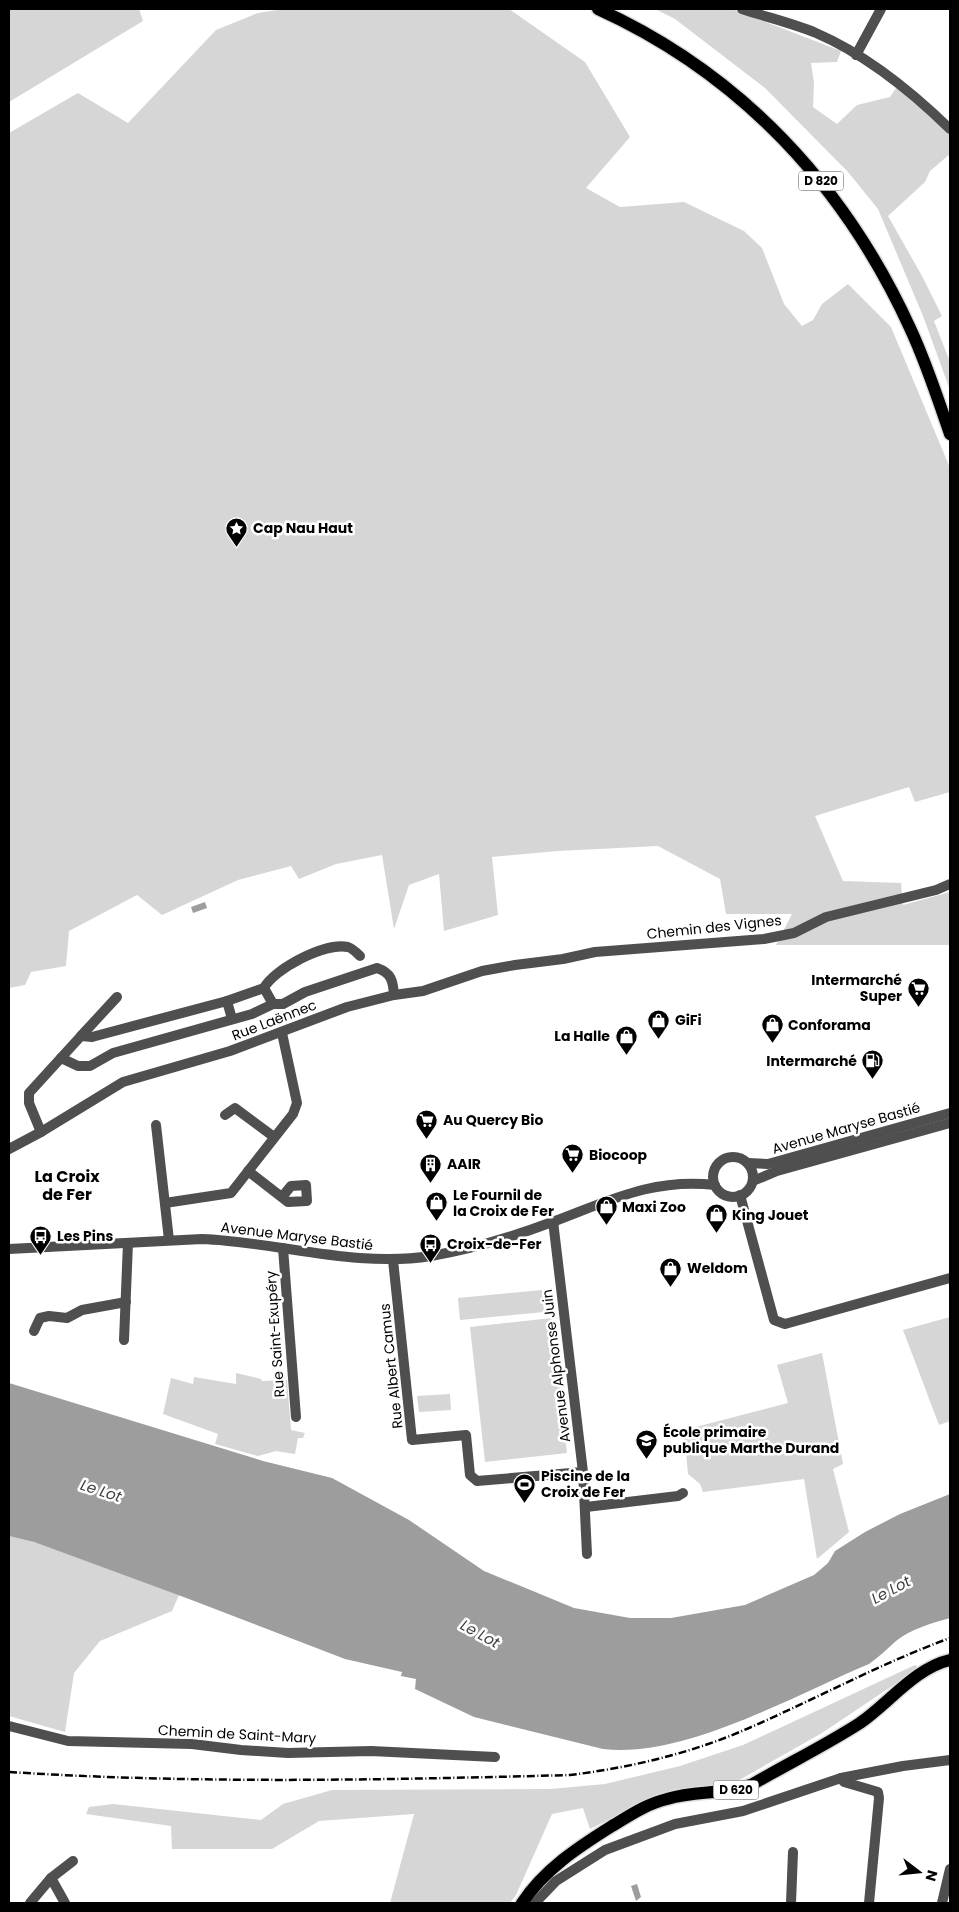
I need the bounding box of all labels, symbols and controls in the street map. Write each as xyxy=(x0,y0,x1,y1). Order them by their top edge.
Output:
road number: D 820 xyxy=(798,172,844,190)
place icon: Cap Nau Haut xyxy=(225,516,249,547)
place label: Cap Nau Haut xyxy=(253,518,353,538)
street label: Chemin des Vignes xyxy=(646,910,782,944)
place label: Intermarché Super xyxy=(811,970,902,1006)
supermarket icon: Intermarché Super xyxy=(906,976,930,1007)
street label: Rue Laënnec xyxy=(229,995,319,1045)
shop icon: GiFi xyxy=(647,1008,671,1039)
place label: GiFi xyxy=(675,1010,702,1030)
shop icon: Conforama xyxy=(760,1013,784,1044)
place label: Conforama xyxy=(788,1015,871,1035)
shop icon: La Halle xyxy=(614,1024,638,1055)
place label: La Halle xyxy=(554,1026,610,1046)
fuel station icon: Intermarché xyxy=(861,1049,885,1080)
place label: Intermarché xyxy=(766,1051,857,1071)
street label: Avenue Maryse Bastié xyxy=(770,1097,923,1159)
supermarket icon: Au Quercy Bio xyxy=(415,1108,439,1139)
place label: Au Quercy Bio xyxy=(443,1110,543,1130)
supermarket icon: Biocoop xyxy=(561,1143,585,1174)
place label: Biocoop xyxy=(589,1145,648,1165)
building icon: AAIR xyxy=(419,1152,443,1183)
place label: AAIR xyxy=(447,1154,481,1174)
district label: La Croix de Fer xyxy=(34,1165,100,1206)
place label: Le Fournil de la Croix de Fer xyxy=(453,1185,554,1221)
shop icon: Le Fournil de la Croix de Fer xyxy=(425,1191,449,1222)
shop icon: Maxi Zoo xyxy=(594,1195,618,1226)
place label: Maxi Zoo xyxy=(622,1197,686,1217)
shop icon: King Jouet xyxy=(704,1203,728,1234)
place label: King Jouet xyxy=(732,1205,809,1225)
street label: Avenue Maryse Bastié xyxy=(220,1217,375,1255)
bus stop icon: Les Pins xyxy=(29,1224,53,1255)
place label: Les Pins xyxy=(57,1226,113,1246)
bus stop icon: Croix-de-Fer xyxy=(419,1232,443,1263)
place label: Croix-de-Fer xyxy=(447,1234,542,1254)
shop icon: Weldom xyxy=(659,1256,683,1287)
place label: Weldom xyxy=(687,1258,748,1278)
street label: Rue Saint-Exupéry xyxy=(261,1270,289,1398)
street label: Avenue Alphonse Juin xyxy=(537,1288,575,1444)
street label: Rue Albert Camus xyxy=(374,1302,408,1430)
place label: École primaire publique Marthe Durand xyxy=(663,1422,839,1458)
school or university icon: École primaire publique Marthe Durand xyxy=(635,1428,659,1459)
place label: Piscine de la Croix de Fer xyxy=(541,1466,630,1502)
sports icon: Piscine de la Croix de Fer xyxy=(513,1472,537,1503)
water label: Le Lot xyxy=(78,1474,125,1507)
water label: Le Lot xyxy=(867,1570,915,1609)
water label: Le Lot xyxy=(457,1614,504,1653)
street label: Chemin de Saint-Mary xyxy=(157,1720,317,1748)
road number: D 620 xyxy=(714,1780,758,1800)
north arrow xyxy=(894,1847,944,1897)
text: N xyxy=(920,1868,943,1883)

